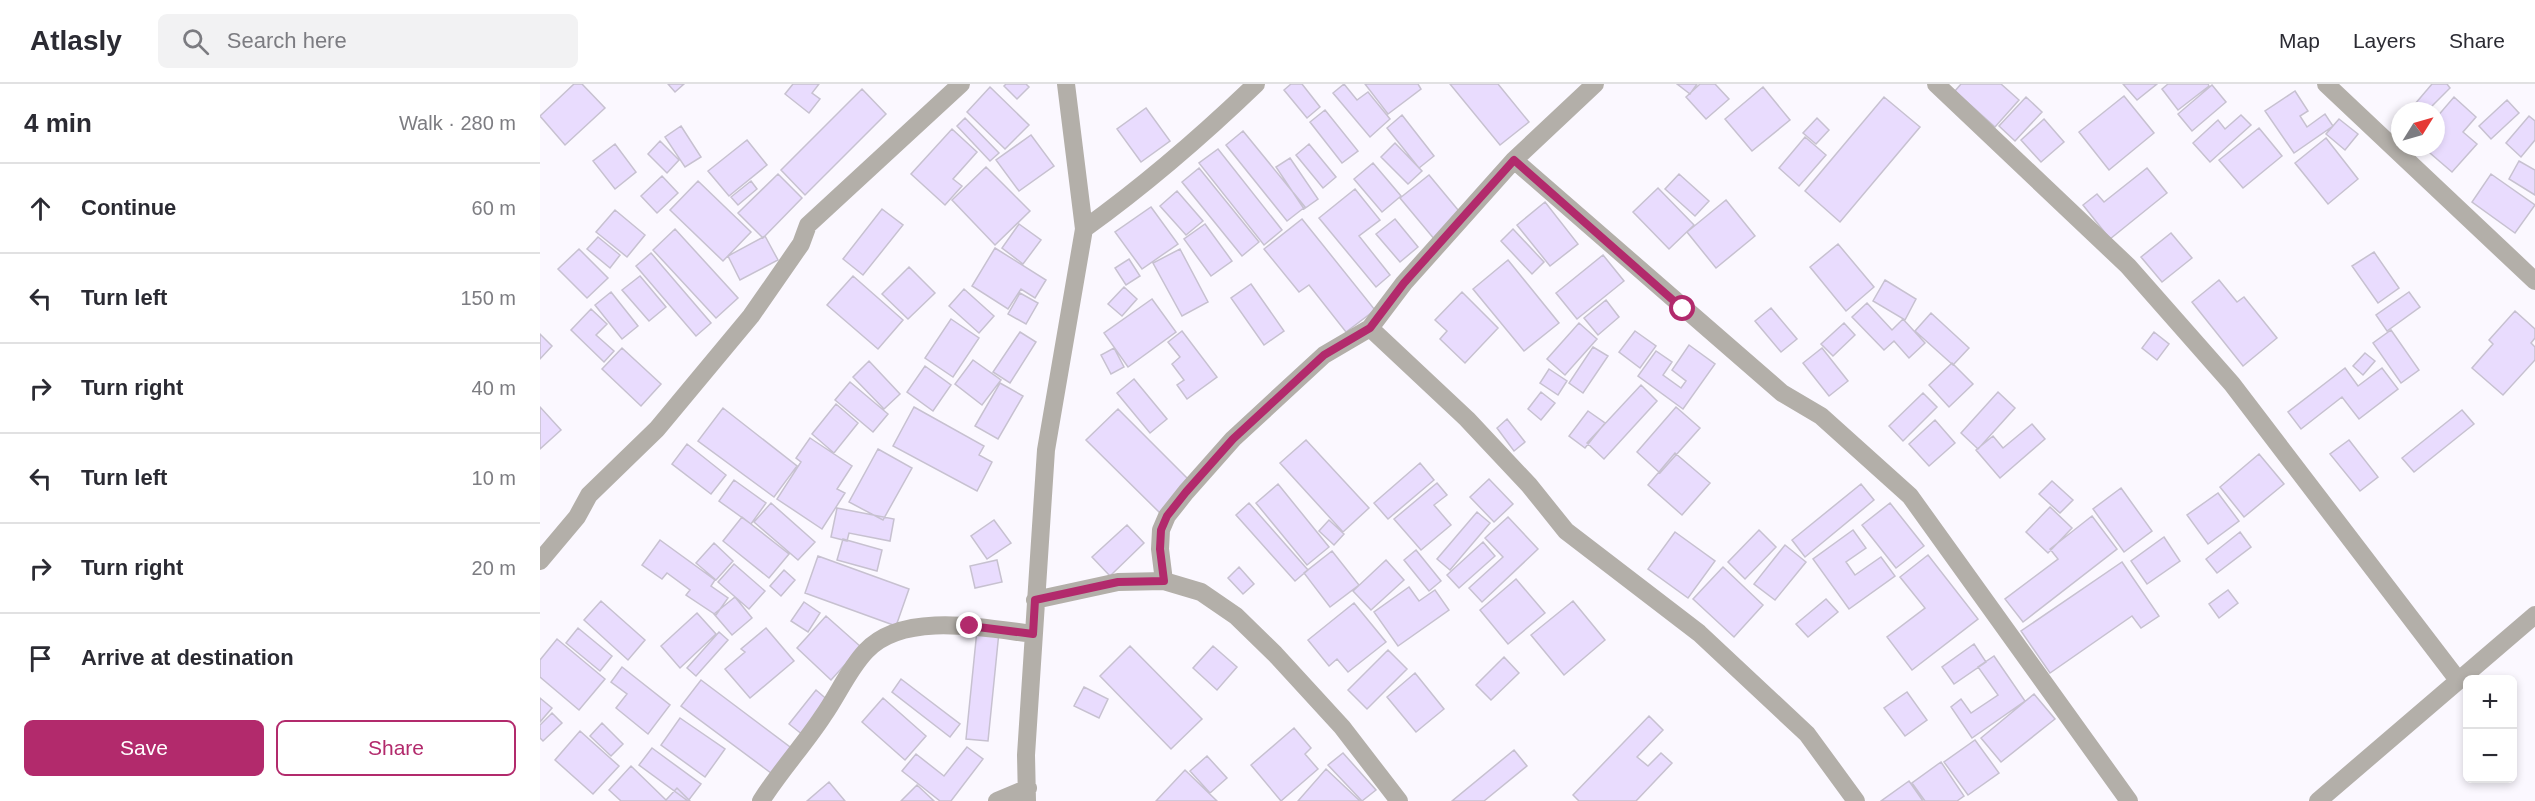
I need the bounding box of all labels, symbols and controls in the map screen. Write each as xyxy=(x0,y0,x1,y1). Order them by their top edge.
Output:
search box xyxy=(158,14,578,68)
text: Atlasly xyxy=(30,25,122,56)
icon: search xyxy=(179,25,212,58)
text: Search here xyxy=(227,28,347,53)
text: Map xyxy=(2279,29,2320,52)
text: Layers xyxy=(2353,29,2416,52)
text: Share xyxy=(2449,29,2505,52)
north arrow xyxy=(2391,102,2445,156)
text: 4 min xyxy=(24,108,92,138)
text: Walk · 280 m xyxy=(399,112,516,134)
icon: ahead xyxy=(24,192,57,225)
text: Continue xyxy=(81,195,176,220)
text: 60 m xyxy=(472,197,516,219)
icon: left xyxy=(24,282,57,315)
text: Turn left xyxy=(81,285,167,310)
text: 150 m xyxy=(460,287,516,309)
route start xyxy=(1669,295,1695,321)
icon: right xyxy=(24,372,57,405)
text: Turn right xyxy=(81,375,183,400)
text: 40 m xyxy=(472,377,516,399)
icon: left xyxy=(24,462,57,495)
text: Turn left xyxy=(81,465,167,490)
text: 10 m xyxy=(472,467,516,489)
icon: right xyxy=(24,552,57,585)
text: Turn right xyxy=(81,555,183,580)
text: 20 m xyxy=(472,557,516,579)
route end xyxy=(956,612,982,638)
icon: arrive xyxy=(24,642,57,675)
text: Arrive at destination xyxy=(81,645,294,670)
map controls xyxy=(2463,675,2517,783)
button: + xyxy=(2463,675,2517,729)
button: Save xyxy=(24,720,264,776)
button: Share xyxy=(276,720,516,776)
button: − xyxy=(2463,729,2517,783)

